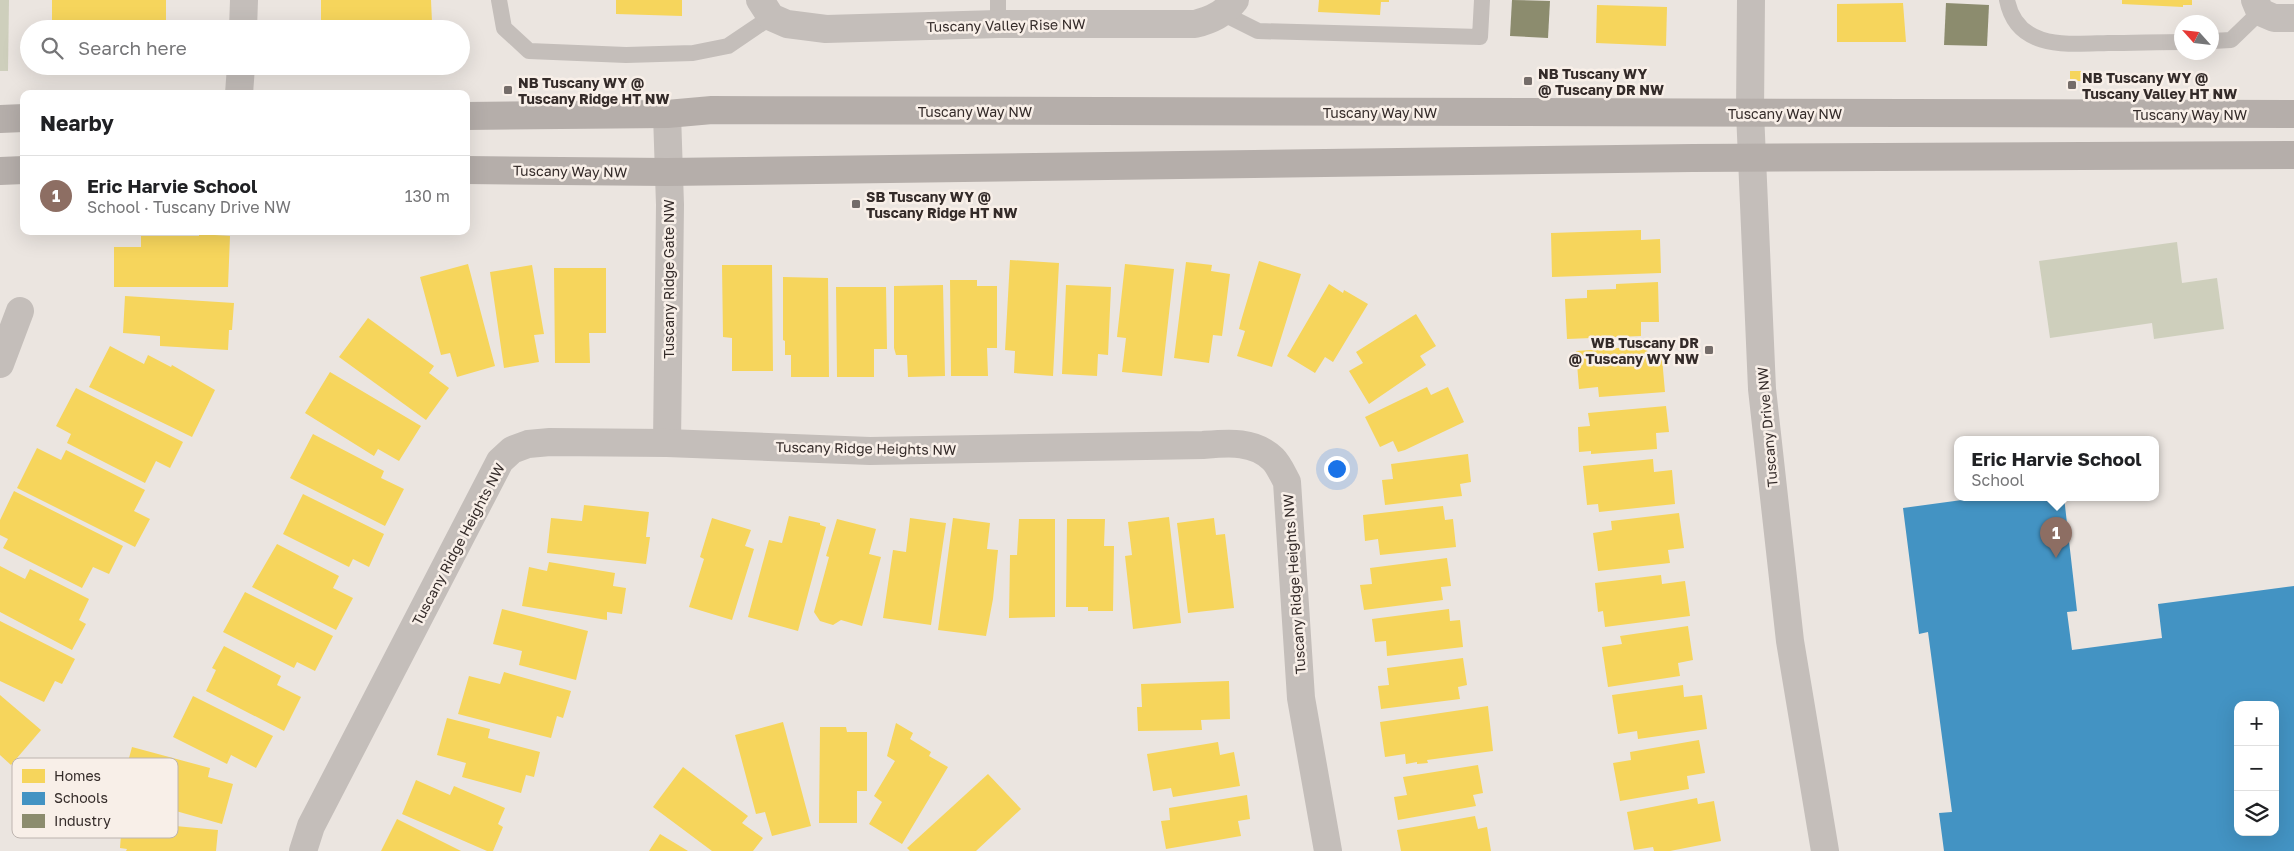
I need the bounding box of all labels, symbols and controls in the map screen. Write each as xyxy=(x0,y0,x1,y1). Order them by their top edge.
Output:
street label: Tuscany Valley Rise NW xyxy=(926,15,1086,35)
north arrow xyxy=(2174,15,2219,60)
search box xyxy=(20,20,470,75)
icon: search xyxy=(38,34,66,62)
text: Search here xyxy=(78,36,187,59)
place label: NB Tuscany WY @ Tuscany DR NW xyxy=(1538,65,1664,98)
place label: NB Tuscany WY @ Tuscany Valley HT NW xyxy=(2082,69,2237,102)
place label: NB Tuscany WY @ Tuscany Ridge HT NW xyxy=(518,74,669,107)
marker: NB Tuscany WY @ Tuscany DR NW xyxy=(1522,75,1534,87)
marker: NB Tuscany WY @ Tuscany Valley HT NW xyxy=(2066,79,2078,91)
marker: NB Tuscany WY @ Tuscany Ridge HT NW xyxy=(502,84,514,96)
street label: Tuscany Way NW xyxy=(918,103,1033,120)
street label: Tuscany Way NW xyxy=(1323,104,1438,121)
street label: Tuscany Way NW xyxy=(1728,105,1843,122)
street label: Tuscany Way NW xyxy=(2133,106,2248,123)
text: Nearby xyxy=(40,110,114,136)
street label: Tuscany Way NW xyxy=(513,162,628,181)
text: Eric Harvie School xyxy=(87,174,257,197)
text: 1 xyxy=(52,186,60,206)
text: 130 m xyxy=(405,186,450,206)
place label: SB Tuscany WY @ Tuscany Ridge HT NW xyxy=(866,188,1017,221)
text: School · Tuscany Drive NW xyxy=(87,197,291,217)
marker: SB Tuscany WY @ Tuscany Ridge HT NW xyxy=(850,198,862,210)
street label: Tuscany Ridge Gate NW xyxy=(660,199,677,359)
place label: WB Tuscany DR @ Tuscany WY NW xyxy=(1569,334,1699,367)
marker: WB Tuscany DR @ Tuscany WY NW xyxy=(1703,344,1715,356)
street label: Tuscany Drive NW xyxy=(1753,366,1781,488)
popup xyxy=(1954,436,2159,501)
street label: Tuscany Ridge Heights NW xyxy=(775,438,957,458)
text: Eric Harvie School xyxy=(1971,447,2142,470)
your location xyxy=(1324,456,1350,482)
street label: Tuscany Ridge Heights NW xyxy=(408,460,508,628)
text: School xyxy=(1971,470,2024,490)
street label: Tuscany Ridge Heights NW xyxy=(1279,493,1309,675)
pin: 1 xyxy=(2040,517,2072,558)
map controls xyxy=(2234,701,2279,836)
button: + xyxy=(2234,701,2279,746)
button: − xyxy=(2234,746,2279,791)
legend xyxy=(12,758,178,838)
text: Homes xyxy=(54,767,101,784)
text: Schools xyxy=(54,789,108,806)
button: layers xyxy=(2234,791,2279,836)
text: Industry xyxy=(54,812,111,829)

